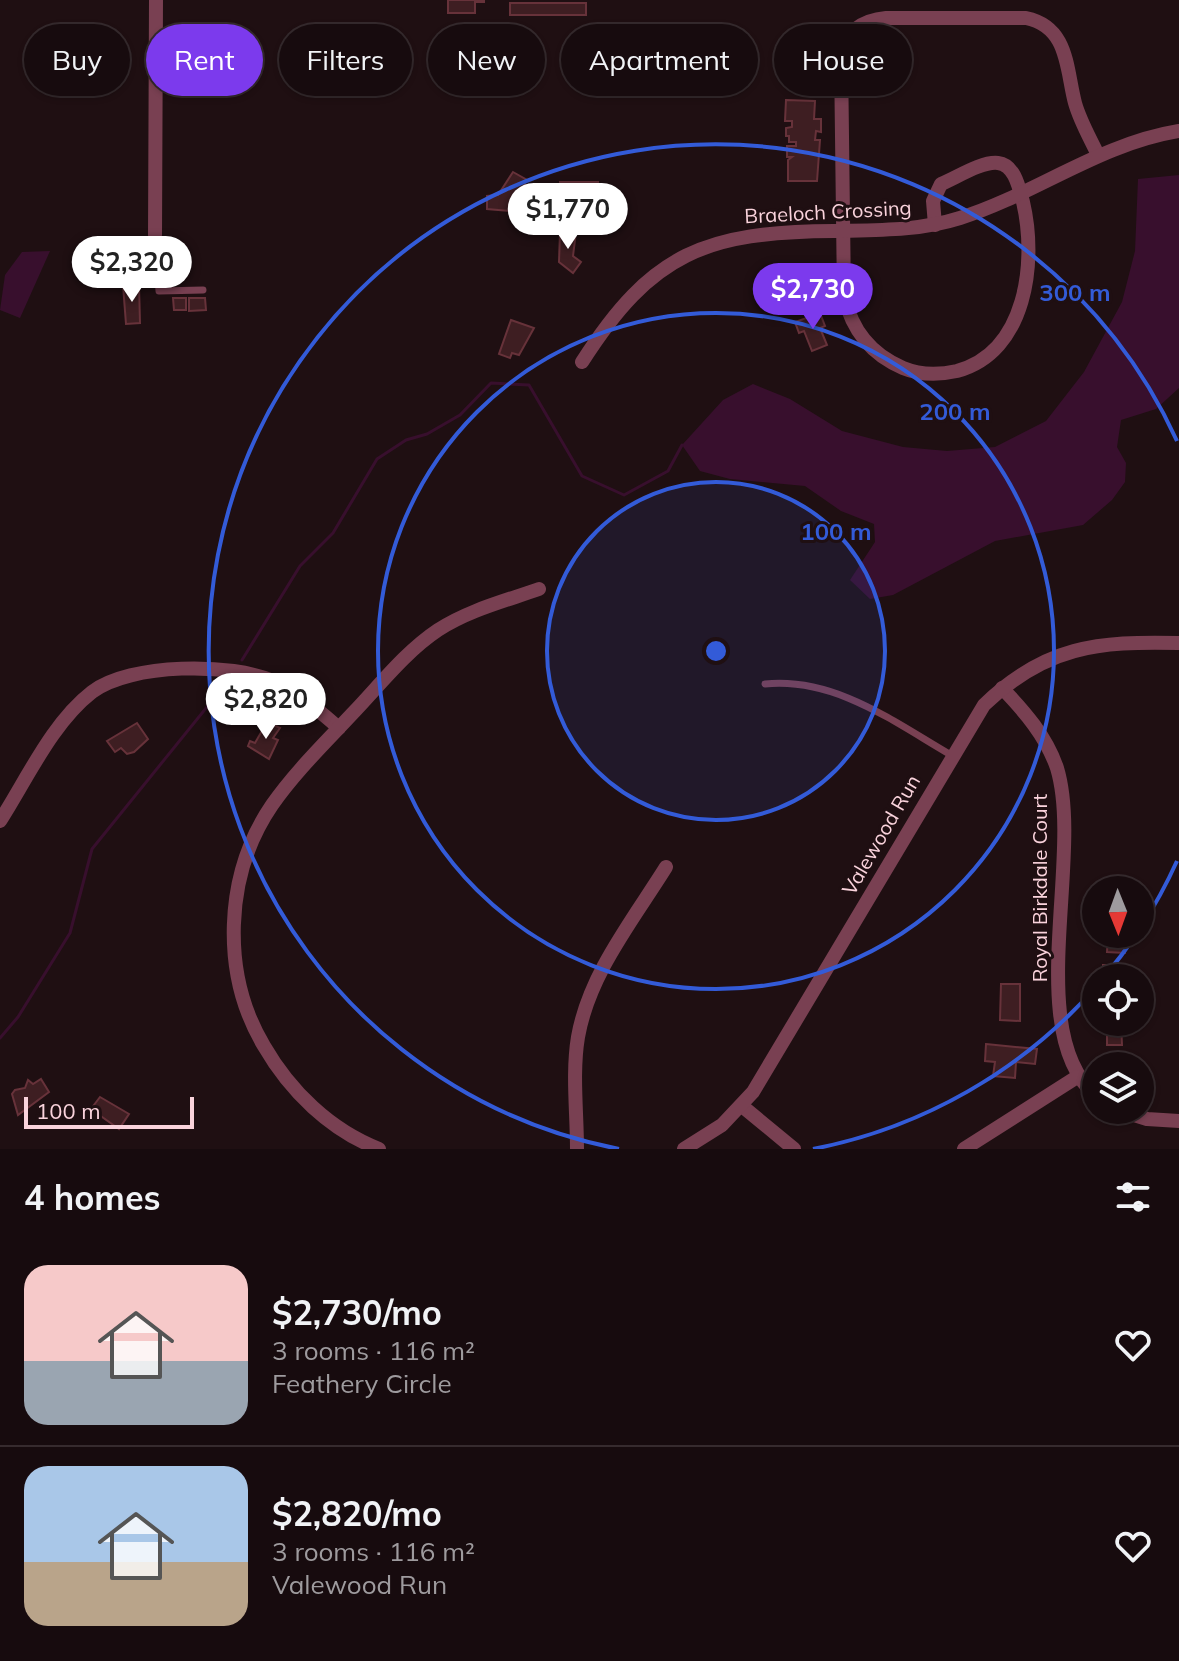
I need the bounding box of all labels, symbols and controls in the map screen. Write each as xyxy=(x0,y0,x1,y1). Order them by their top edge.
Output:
chip: Buy xyxy=(24,24,130,96)
chip: Rent xyxy=(146,24,263,96)
chip: Filters xyxy=(279,24,412,96)
chip: New xyxy=(428,24,545,96)
chip: Apartment xyxy=(561,24,758,96)
chip: House xyxy=(774,24,912,96)
pin: $1,770 xyxy=(503,183,633,251)
text: $1,770 xyxy=(526,192,610,225)
street label: Braeloch Crossing xyxy=(744,195,912,228)
pin: $2,320 xyxy=(67,236,197,304)
text: $2,320 xyxy=(90,245,174,278)
pin: $2,730 xyxy=(748,263,878,331)
text: $2,730 xyxy=(771,272,855,305)
text: 300 m xyxy=(1039,277,1111,307)
text: 200 m xyxy=(919,396,991,426)
text: 100 m xyxy=(800,516,872,546)
centre of rings xyxy=(702,637,730,665)
pin: $2,820 xyxy=(201,673,331,741)
text: $2,820 xyxy=(224,682,308,715)
street label: Valewood Run xyxy=(836,770,925,899)
street label: Royal Birkdale Court xyxy=(1027,794,1052,982)
north arrow xyxy=(1082,876,1154,948)
map controls xyxy=(1082,876,1154,1124)
button: locate xyxy=(1082,964,1154,1036)
button: layers xyxy=(1082,1052,1154,1124)
scale bar xyxy=(24,1093,194,1129)
text: 100 m xyxy=(36,1097,101,1125)
icon: filters xyxy=(1111,1175,1155,1219)
text: 4 homes xyxy=(24,1176,161,1219)
text: $2,730/mo xyxy=(272,1291,442,1334)
icon: home xyxy=(88,1297,184,1393)
icon: heart xyxy=(1111,1323,1155,1367)
text: 3 rooms · 116 m² xyxy=(272,1334,475,1367)
text: Feathery Circle xyxy=(272,1367,452,1400)
text: $2,820/mo xyxy=(272,1492,442,1535)
icon: home xyxy=(88,1498,184,1594)
icon: heart xyxy=(1111,1524,1155,1568)
text: 3 rooms · 116 m² xyxy=(272,1535,475,1568)
text: Valewood Run xyxy=(272,1568,447,1601)

